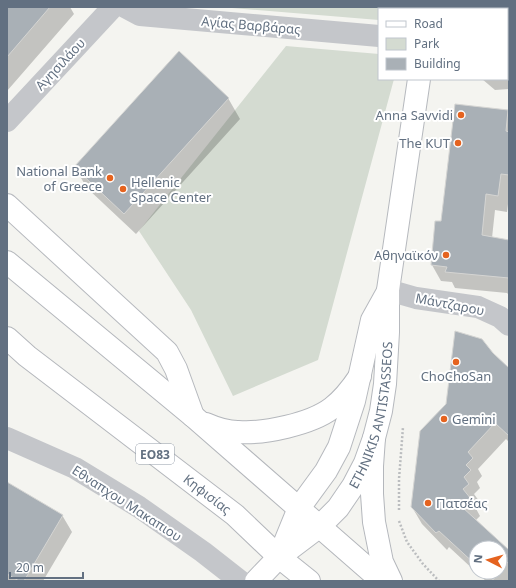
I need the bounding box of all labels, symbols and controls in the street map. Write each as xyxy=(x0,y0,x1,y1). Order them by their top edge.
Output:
legend xyxy=(378,8,508,80)
street label: Αγίας Βαρβάρας xyxy=(201,12,301,38)
text: Road xyxy=(414,15,443,32)
street label: Αγησιλάου xyxy=(31,34,89,94)
text: Park xyxy=(414,35,440,52)
text: Building xyxy=(414,55,461,72)
place label: Anna Savvidi xyxy=(376,106,453,124)
marker: Anna Savvidi xyxy=(456,110,466,120)
place label: The KUT xyxy=(399,134,451,152)
marker: The KUT xyxy=(453,138,463,148)
place label: National Bank of Greece xyxy=(16,162,102,195)
marker: National Bank of Greece xyxy=(105,173,115,183)
place label: Hellenic Space Center xyxy=(131,173,212,206)
marker: Hellenic Space Center xyxy=(118,184,128,194)
place label: Αθηναϊκόν xyxy=(374,246,438,264)
marker: Αθηναϊκόν xyxy=(441,250,451,260)
street label: Μάντζαρου xyxy=(414,289,486,319)
street label: ETHNIKIS ANTISTASSEOS xyxy=(344,341,396,492)
marker: ChoChoSan xyxy=(451,357,461,367)
place label: ChoChoSan xyxy=(421,367,491,385)
place label: Gemini xyxy=(452,410,496,428)
marker: Gemini xyxy=(439,414,449,424)
road number: ΕΟ83 xyxy=(136,444,174,464)
street label: Εθναπχου Μακαπιου xyxy=(69,461,185,545)
street label: Κηφισίας xyxy=(180,470,235,518)
place label: Πατσέας xyxy=(436,494,488,512)
marker: Πατσέας xyxy=(423,498,433,508)
north arrow xyxy=(468,540,508,580)
scale bar xyxy=(10,554,83,580)
text: N xyxy=(470,554,485,564)
text: 20 m xyxy=(16,559,44,576)

